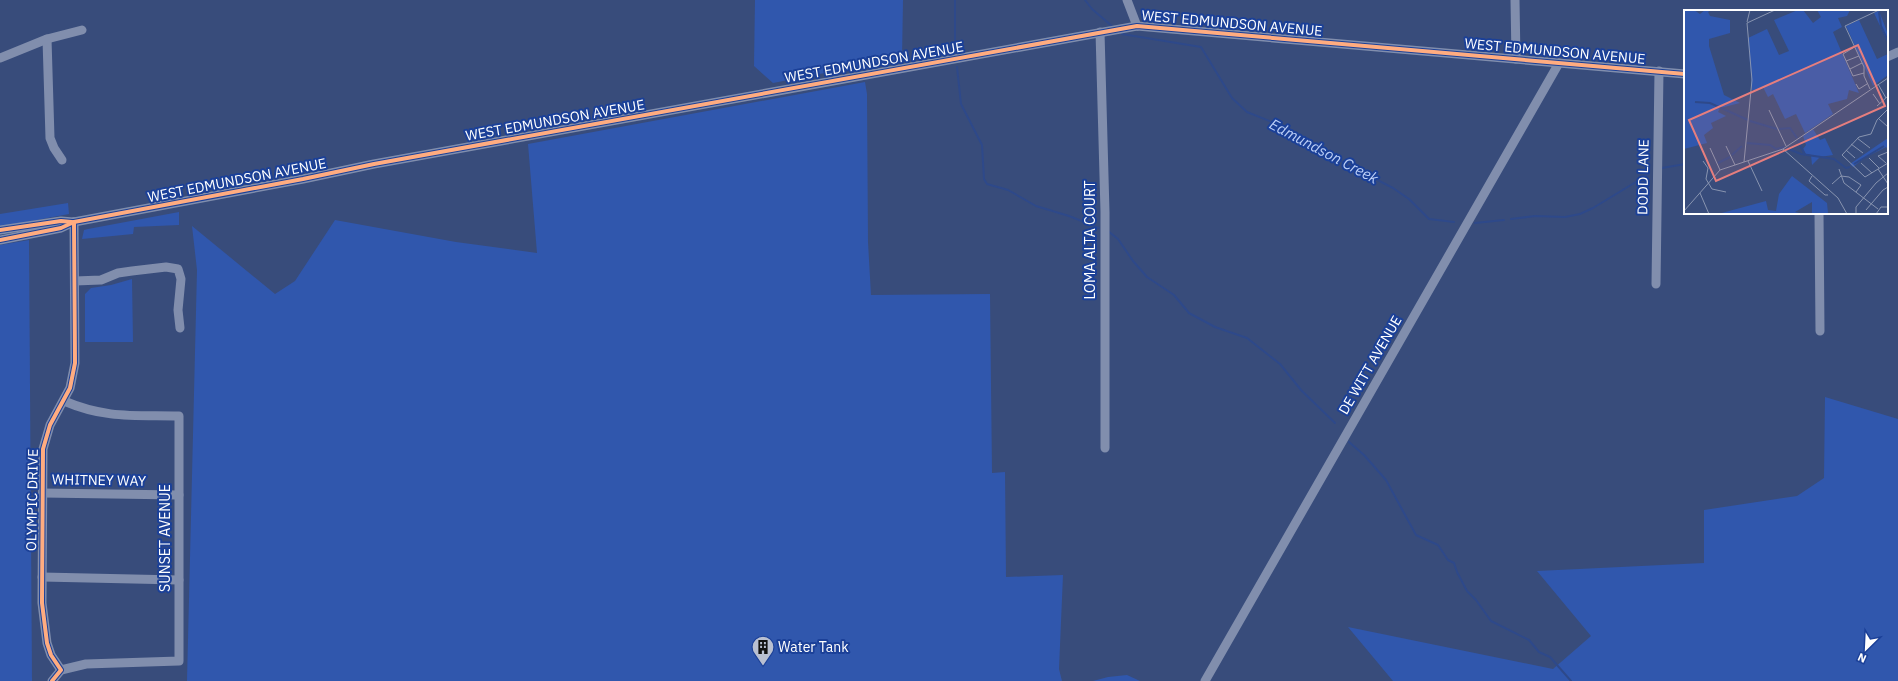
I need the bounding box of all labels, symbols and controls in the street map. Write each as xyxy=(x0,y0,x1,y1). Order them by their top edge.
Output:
street label: WEST EDMUNDSON AVENUE xyxy=(1141,6,1323,40)
inset map xyxy=(1684,10,1888,214)
street label: WEST EDMUNDSON AVENUE xyxy=(1464,34,1646,68)
street label: WEST EDMUNDSON AVENUE xyxy=(783,37,965,87)
street label: WEST EDMUNDSON AVENUE xyxy=(464,95,646,145)
water label: Edmundson Creek xyxy=(1266,114,1382,188)
street label: DODD LANE xyxy=(1633,139,1653,215)
street label: WEST EDMUNDSON AVENUE xyxy=(146,154,328,206)
street label: LOMA ALTA COURT xyxy=(1081,180,1099,300)
street label: DE WITT AVENUE xyxy=(1334,312,1406,418)
street label: OLYMPIC DRIVE xyxy=(22,449,42,551)
street label: WHITNEY WAY xyxy=(52,470,147,490)
street label: SUNSET AVENUE xyxy=(156,484,174,592)
north arrow xyxy=(1846,629,1886,669)
building icon: Water Tank xyxy=(750,634,776,667)
place label: Water Tank xyxy=(778,638,849,656)
text: N xyxy=(1855,650,1868,666)

